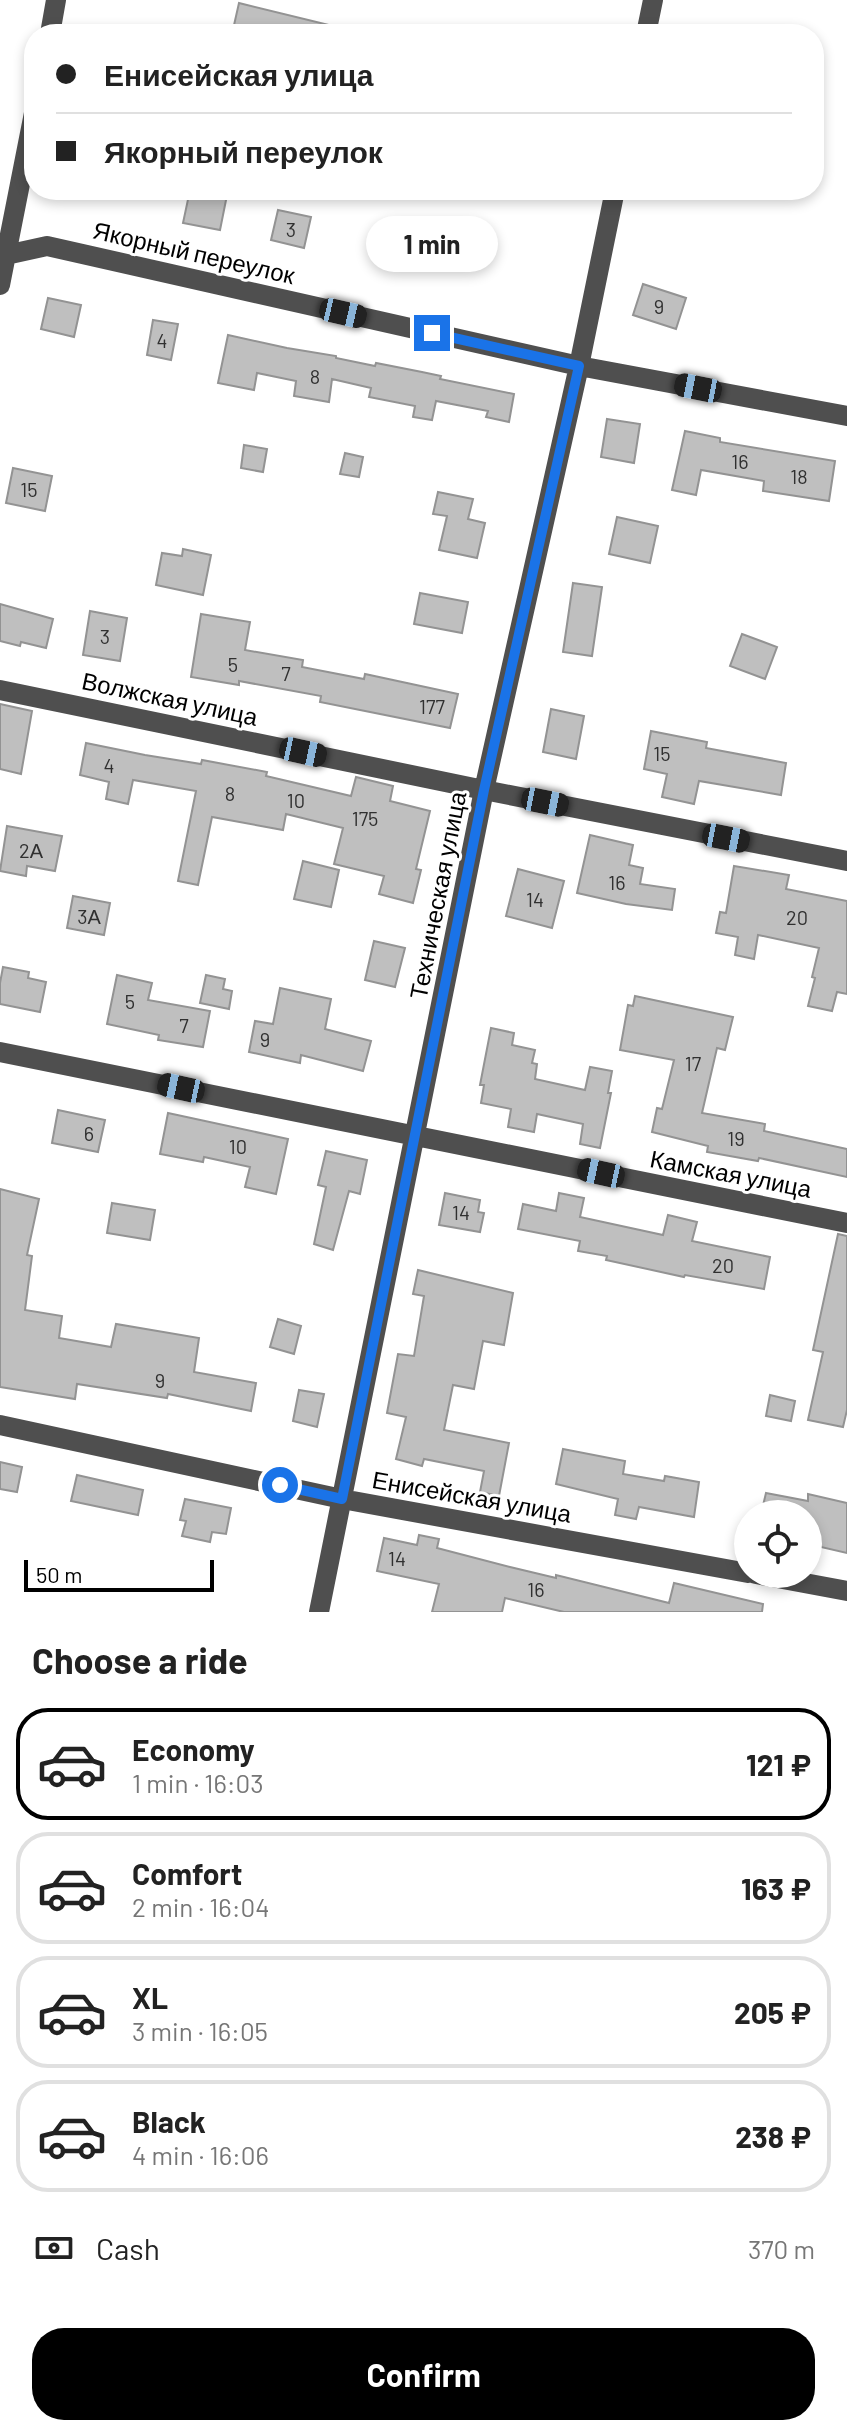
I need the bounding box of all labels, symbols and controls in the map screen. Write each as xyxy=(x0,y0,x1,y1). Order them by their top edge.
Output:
text: Енисейская улица xyxy=(104,56,374,92)
text: Якорный переулок xyxy=(104,133,383,169)
street label: Якорный переулок xyxy=(90,215,298,289)
house number: 3 xyxy=(286,217,296,241)
callout: 1 min xyxy=(366,217,498,273)
text: 1 min xyxy=(404,228,460,259)
house number: 9 xyxy=(654,294,664,318)
car xyxy=(317,296,369,330)
route end xyxy=(414,315,450,351)
house number: 4 xyxy=(156,328,168,352)
house number: 8 xyxy=(310,364,320,388)
car xyxy=(672,372,724,404)
house number: 16 xyxy=(731,449,749,473)
house number: 18 xyxy=(790,464,808,488)
house number: 15 xyxy=(20,477,38,501)
house number: 3 xyxy=(100,624,110,648)
house number: 5 xyxy=(228,652,238,676)
house number: 7 xyxy=(281,661,291,685)
street label: Волжская улица xyxy=(79,665,261,731)
house number: 177 xyxy=(419,694,445,718)
car xyxy=(277,735,329,769)
house number: 15 xyxy=(653,741,671,765)
house number: 4 xyxy=(103,753,115,777)
house number: 8 xyxy=(225,781,235,805)
car xyxy=(519,786,571,818)
house number: 10 xyxy=(287,788,305,812)
street label: Техническая улица xyxy=(403,788,471,1001)
house number: 175 xyxy=(352,806,378,830)
car xyxy=(700,822,752,854)
house number: 2А xyxy=(19,838,44,862)
house number: 16 xyxy=(608,870,626,894)
house number: 14 xyxy=(526,887,544,911)
house number: 3А xyxy=(77,904,101,928)
house number: 20 xyxy=(786,905,808,929)
house number: 5 xyxy=(125,989,135,1013)
house number: 7 xyxy=(179,1013,189,1037)
house number: 9 xyxy=(260,1027,270,1051)
house number: 17 xyxy=(685,1051,702,1075)
car xyxy=(155,1071,207,1105)
house number: 6 xyxy=(84,1121,94,1145)
house number: 19 xyxy=(727,1126,745,1150)
house number: 10 xyxy=(229,1134,247,1158)
street label: Камская улица xyxy=(648,1143,815,1203)
car xyxy=(575,1156,627,1190)
house number: 14 xyxy=(452,1200,470,1224)
house number: 20 xyxy=(712,1253,734,1277)
house number: 9 xyxy=(155,1368,165,1392)
street label: Енисейская улица xyxy=(370,1464,574,1528)
route start xyxy=(262,1467,298,1503)
map controls xyxy=(734,1500,822,1588)
button: locate xyxy=(734,1500,822,1588)
house number: 14 xyxy=(388,1546,406,1570)
scale bar xyxy=(24,1556,214,1592)
text: 50 m xyxy=(36,1561,82,1587)
house number: 16 xyxy=(527,1577,545,1601)
text: Choose a ride xyxy=(32,1638,248,1681)
icon: car xyxy=(36,1728,108,1800)
text: Economy xyxy=(132,1731,255,1767)
text: 121 ₽ xyxy=(746,1746,811,1782)
text: 1 min · 16:03 xyxy=(132,1767,264,1798)
icon: car xyxy=(36,1852,108,1924)
text: Comfort xyxy=(132,1855,242,1891)
text: 163 ₽ xyxy=(741,1870,811,1906)
text: 2 min · 16:04 xyxy=(132,1891,269,1922)
icon: car xyxy=(36,1976,108,2048)
text: XL xyxy=(132,1979,168,2015)
text: 205 ₽ xyxy=(734,1994,811,2030)
text: 3 min · 16:05 xyxy=(132,2015,268,2046)
icon: car xyxy=(36,2100,108,2172)
text: Black xyxy=(132,2103,206,2139)
text: 238 ₽ xyxy=(735,2118,811,2154)
text: 4 min · 16:06 xyxy=(132,2139,269,2170)
icon: cash xyxy=(32,2226,76,2270)
text: Cash xyxy=(96,2230,160,2266)
text: 370 m xyxy=(748,2233,815,2264)
button: Confirm xyxy=(32,2328,815,2420)

